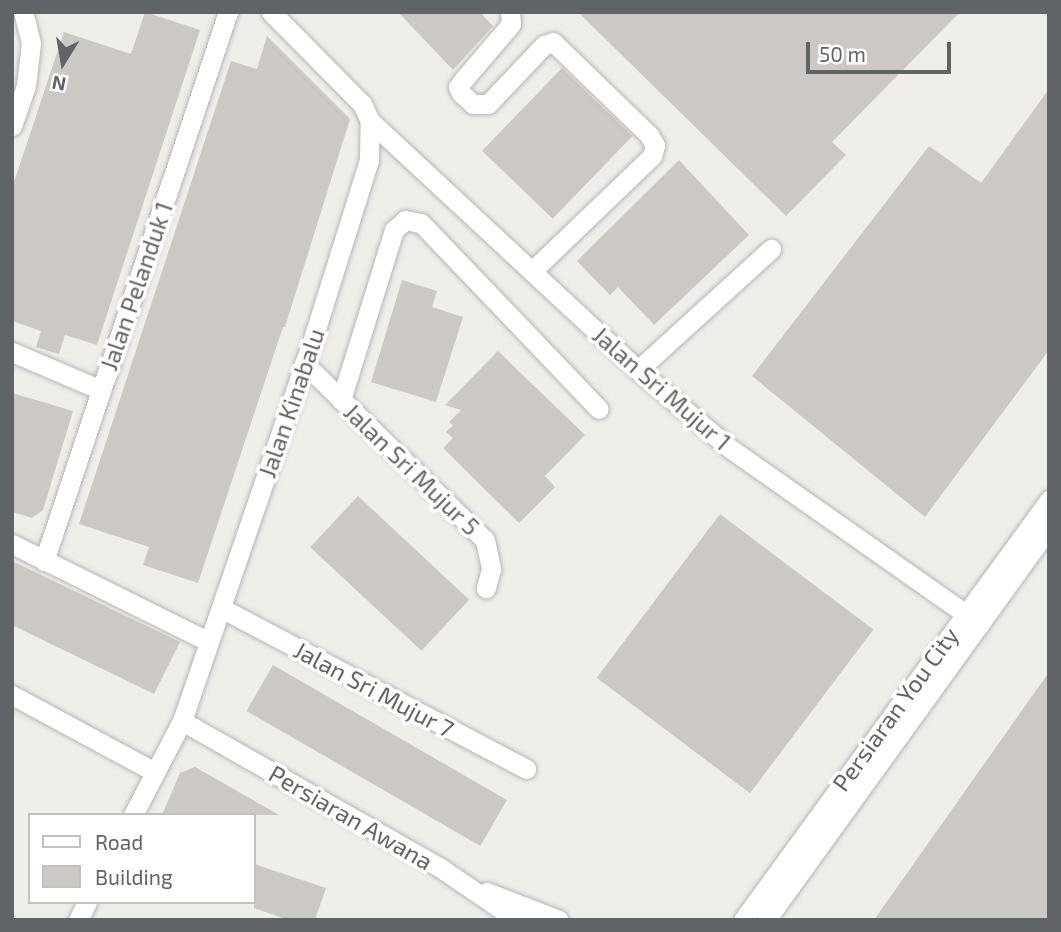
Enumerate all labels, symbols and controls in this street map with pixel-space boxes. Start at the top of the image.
north arrow [28,28,98,98]
scale bar [809,28,954,72]
text: 50 m [819,41,866,66]
text: N [50,72,68,97]
street label: Jalan Pelanduk 1 [94,198,178,374]
street label: Jalan Sri Mujur 1 [587,320,737,456]
street label: Jalan Kinabalu [252,325,330,481]
street label: Jalan Sri Mujur 5 [338,397,486,541]
street label: Persiaran You City [826,621,964,797]
street label: Jalan Sri Mujur 7 [289,635,459,743]
street label: Persiaran Awana [264,758,438,876]
legend [28,813,256,904]
text: Road [95,829,143,854]
text: Building [95,864,173,889]

